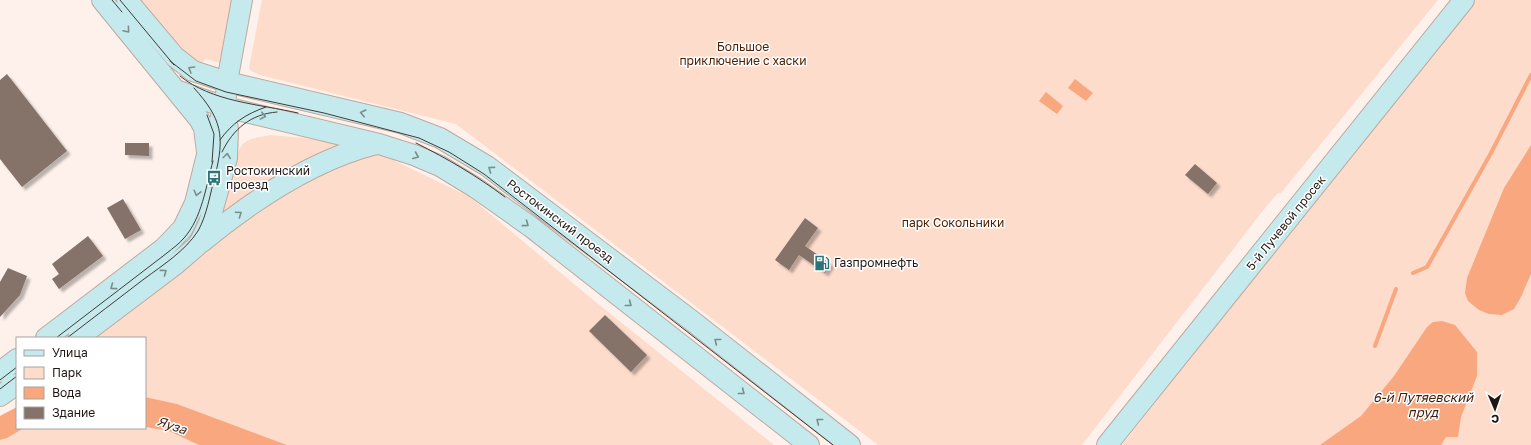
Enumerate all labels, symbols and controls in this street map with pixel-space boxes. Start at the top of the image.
one-way arrow [123,25,130,33]
park label: Большое приключение с хаски [679,39,807,68]
one-way arrow [188,66,195,73]
one-way arrow [360,109,366,117]
one-way arrow [260,111,266,119]
one-way arrow [413,151,420,159]
one-way arrow [222,153,231,159]
place label: Ростокинский проезд [226,163,310,192]
one-way arrow [488,166,495,174]
bus stop icon: Ростокинский проезд [205,169,223,187]
street label: 5-й Лучевой просек [1243,172,1328,273]
street label: Ростокинский проезд [504,176,616,266]
one-way arrow [194,190,202,196]
one-way arrow [235,211,242,219]
park label: парк Сокольники [902,215,1004,230]
one-way arrow [522,219,529,226]
fuel station icon: Газпромнефть [813,254,831,272]
place label: Газпромнефть [834,255,918,270]
one-way arrow [160,270,167,277]
one-way arrow [111,282,118,289]
one-way arrow [625,299,632,306]
legend [16,337,146,429]
one-way arrow [714,339,721,346]
text: Улица [52,345,88,360]
text: Парк [52,365,82,380]
text: Вода [52,385,81,400]
one-way arrow [738,387,745,394]
water label: 6-й Путяевский пруд [1373,389,1474,420]
north arrow [1475,389,1515,429]
text: Здание [52,405,95,420]
water label: Яуза [155,413,189,438]
text: С [1491,413,1499,426]
one-way arrow [816,419,823,426]

